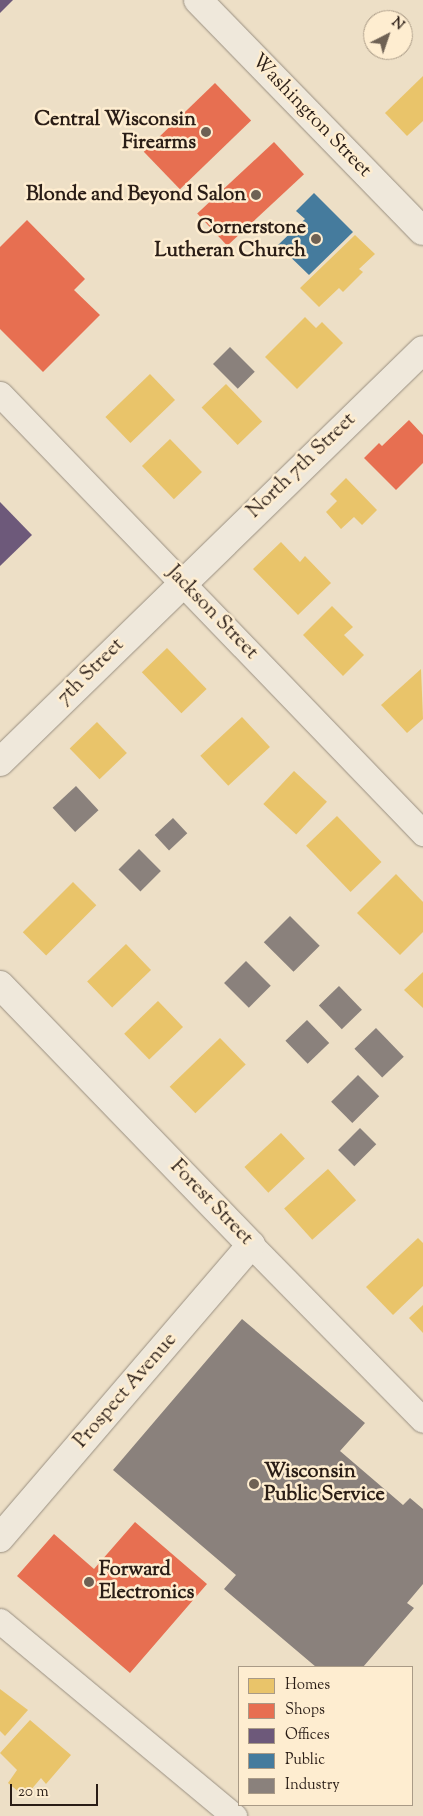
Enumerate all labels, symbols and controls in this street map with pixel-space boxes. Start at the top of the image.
north arrow [363,10,413,60]
text: N [386,13,408,36]
street label: Washington Street [246,49,376,183]
place label: Central Wisconsin Firearms [34,108,196,155]
marker: Central Wisconsin Firearms [200,126,212,138]
place label: Blonde and Beyond Salon [26,183,246,207]
marker: Blonde and Beyond Salon [250,189,262,201]
place label: Cornerstone Lutheran Church [155,216,306,263]
marker: Cornerstone Lutheran Church [310,233,322,245]
street label: North 7th Street [243,408,361,524]
street label: Jackson Street [161,561,263,665]
street label: 7th Street [53,634,129,710]
street label: Forest Street [164,1155,258,1251]
street label: Prospect Avenue [70,1329,182,1453]
place label: Wisconsin Public Service [264,1460,385,1507]
marker: Wisconsin Public Service [248,1478,260,1490]
place label: Forward Electronics [99,1558,194,1605]
marker: Forward Electronics [83,1576,95,1588]
legend [238,1666,413,1806]
text: Homes [285,1675,330,1696]
text: Shops [285,1700,325,1721]
text: Offices [285,1725,330,1746]
text: Public [285,1750,325,1771]
scale bar [12,1774,100,1806]
text: Industry [285,1775,340,1796]
text: 20 m [18,1782,49,1803]

